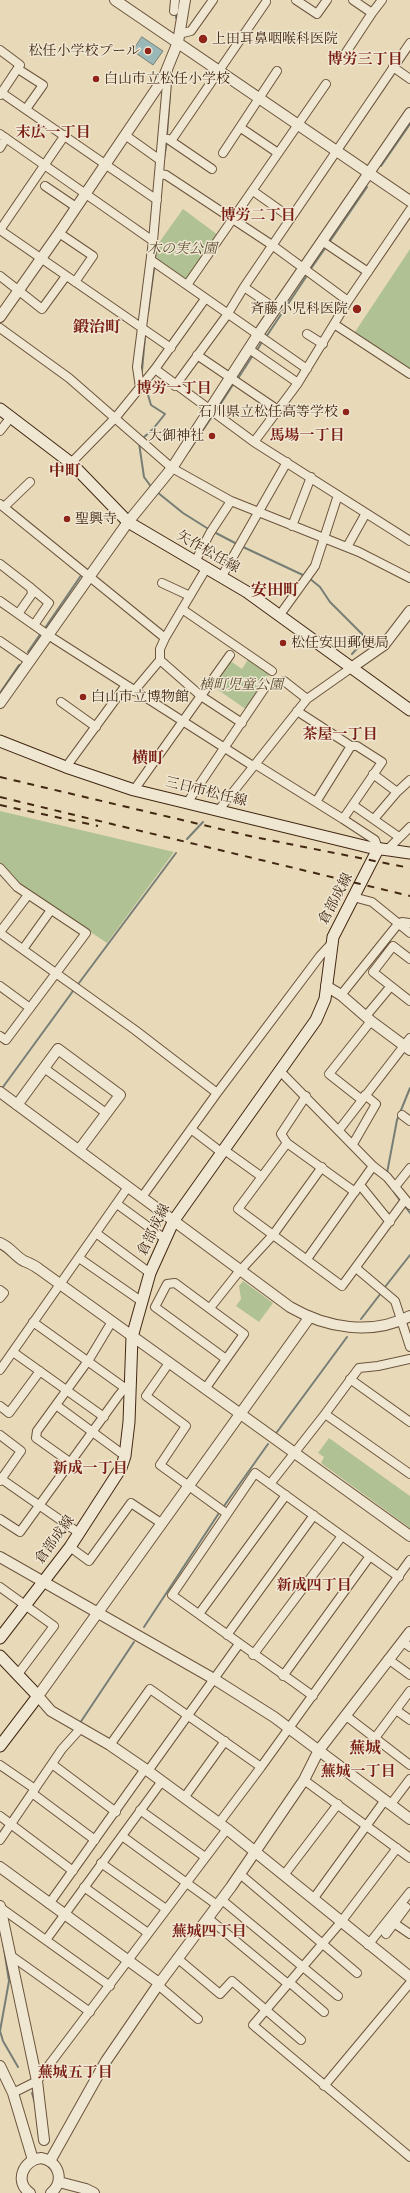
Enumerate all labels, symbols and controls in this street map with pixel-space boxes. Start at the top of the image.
place label: 上田耳鼻咽喉科医院 [212,31,338,47]
marker: 上田耳鼻咽喉科医院 [197,33,209,45]
place label: 松任小学校プール [28,43,140,59]
marker: 松任小学校プール [143,46,153,56]
district label: 博労三丁目 [328,51,402,69]
place label: 白山市立松任小学校 [104,71,230,87]
marker: 白山市立松任小学校 [91,74,101,84]
district label: 末広一丁目 [16,124,90,142]
district label: 博労二丁目 [221,207,295,225]
park label: 木の実公園 [147,241,217,257]
place label: 斉藤小児科医院 [250,301,348,317]
marker: 斉藤小児科医院 [351,303,363,315]
district label: 鍛治町 [73,318,121,338]
district label: 博労一丁目 [137,380,211,398]
place label: 石川県立松任高等学校 [198,404,338,420]
marker: 石川県立松任高等学校 [341,407,351,417]
district label: 馬場一丁目 [270,427,344,445]
place label: 大御神社 [148,428,204,444]
marker: 大御神社 [207,431,217,441]
district label: 中町 [49,462,81,482]
place label: 聖興寺 [75,511,117,527]
marker: 聖興寺 [62,514,72,524]
street label: 矢作松任線 [173,527,243,577]
district label: 安田町 [251,581,299,601]
place label: 松任安田郵便局 [291,635,389,651]
marker: 松任安田郵便局 [278,638,288,648]
park label: 横町児童公園 [199,677,283,693]
place label: 白山市立博物館 [91,689,189,705]
marker: 白山市立博物館 [78,692,88,702]
district label: 茶屋一丁目 [303,726,377,744]
district label: 横町 [132,749,164,769]
street label: 三日市松任線 [163,774,249,810]
street label: 倉部成線 [315,870,357,928]
street label: 倉部成線 [134,1201,174,1259]
district label: 新成一丁目 [53,1460,127,1478]
street label: 倉部成線 [32,1512,78,1568]
district label: 新成四丁目 [277,1577,351,1595]
district label: 蕪城 [349,1739,381,1759]
district label: 蕪城一丁目 [321,1763,395,1781]
district label: 蕪城四丁目 [172,1923,246,1941]
district label: 蕪城五丁目 [38,2064,112,2082]

